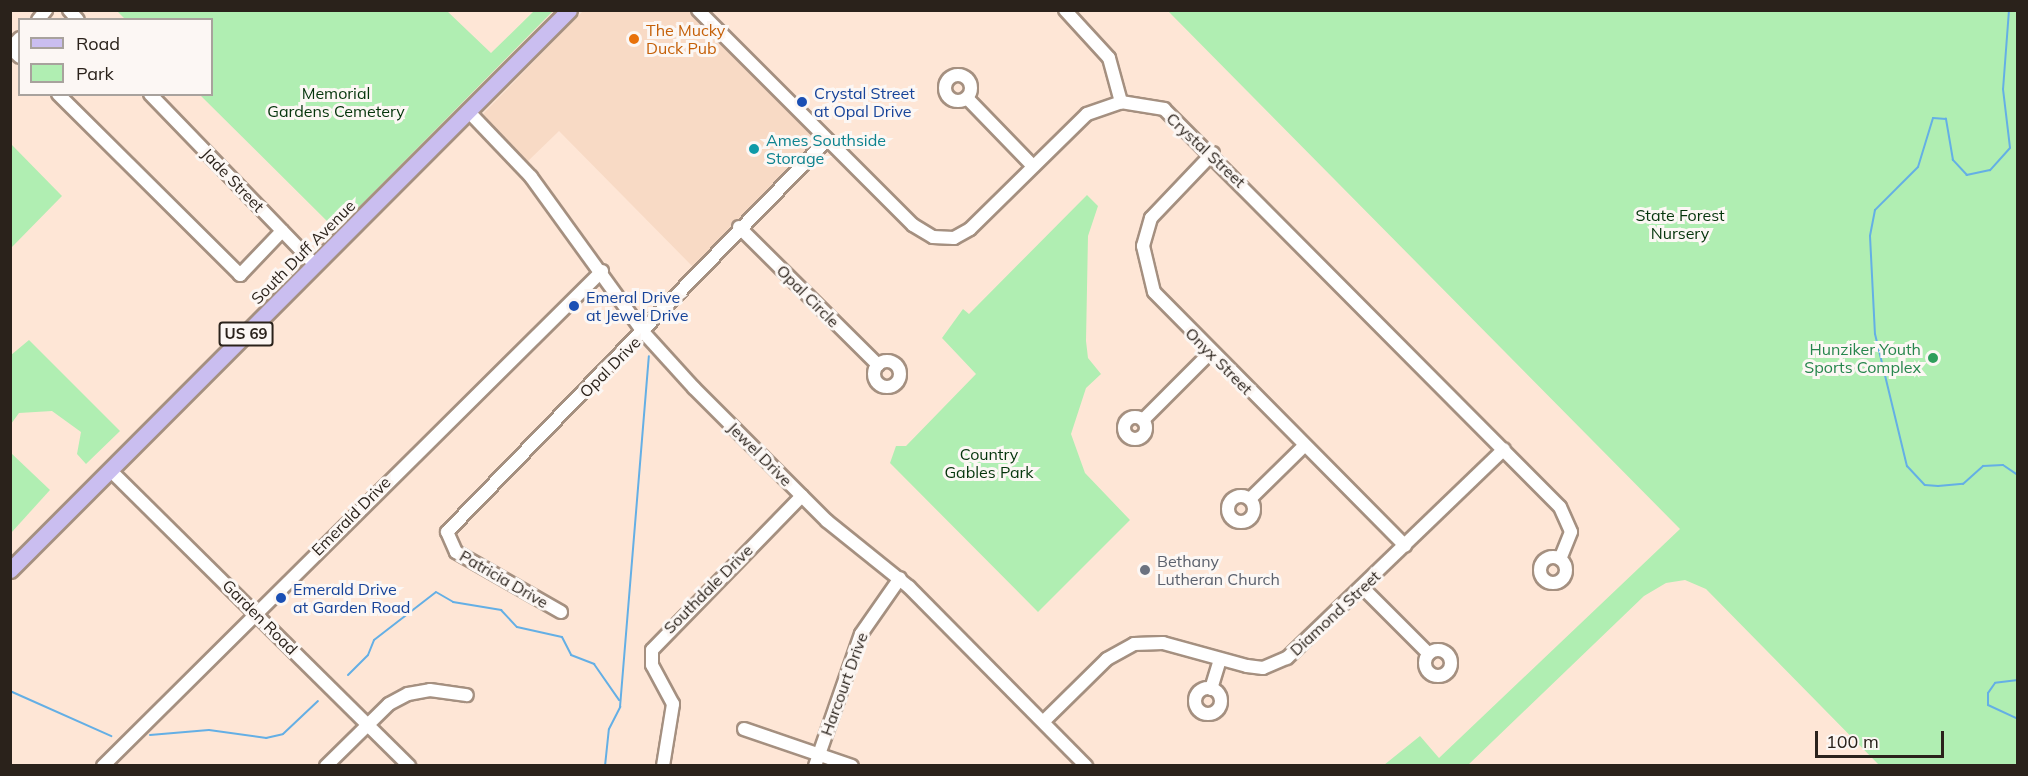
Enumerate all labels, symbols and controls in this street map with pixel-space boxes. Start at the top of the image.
legend [18,18,213,96]
place label: The Mucky Duck Pub [646,20,725,58]
text: Road [76,32,120,55]
marker: The Mucky Duck Pub [627,32,641,46]
text: Park [76,62,114,85]
park label: Memorial Gardens Cemetery [267,83,405,121]
place label: Crystal Street at Opal Drive [814,83,915,121]
marker: Crystal Street at Opal Drive [795,95,809,109]
street label: Crystal Street [1163,109,1249,191]
place label: Ames Southside Storage [766,130,886,168]
marker: Ames Southside Storage [747,142,761,156]
street label: Jade Street [198,144,268,216]
street label: South Duff Avenue [247,196,359,308]
park label: State Forest Nursery [1635,205,1725,243]
street label: Opal Circle [773,261,843,331]
place label: Emeral Drive at Jewel Drive [586,287,688,325]
marker: Emeral Drive at Jewel Drive [567,299,581,313]
road number: US 69 [218,322,274,346]
street label: Onyx Street [1181,323,1257,399]
street label: Opal Drive [576,333,644,401]
place label: Hunziker Youth Sports Complex [1804,339,1921,377]
marker: Hunziker Youth Sports Complex [1926,351,1940,365]
street label: Jewel Drive [724,418,796,490]
park label: Country Gables Park [944,444,1034,482]
street label: Emerald Drive [308,473,394,559]
street label: Southdale Drive [660,541,756,637]
street label: Patricia Drive [456,546,552,612]
place label: Bethany Lutheran Church [1157,551,1280,589]
marker: Bethany Lutheran Church [1138,563,1152,577]
street label: Diamond Street [1286,566,1384,660]
street label: Garden Road [219,576,301,658]
place label: Emerald Drive at Garden Road [293,579,410,617]
marker: Emerald Drive at Garden Road [274,591,288,605]
street label: Harcourt Drive [816,630,872,738]
scale bar [1818,719,1947,757]
text: 100 m [1826,730,1879,753]

